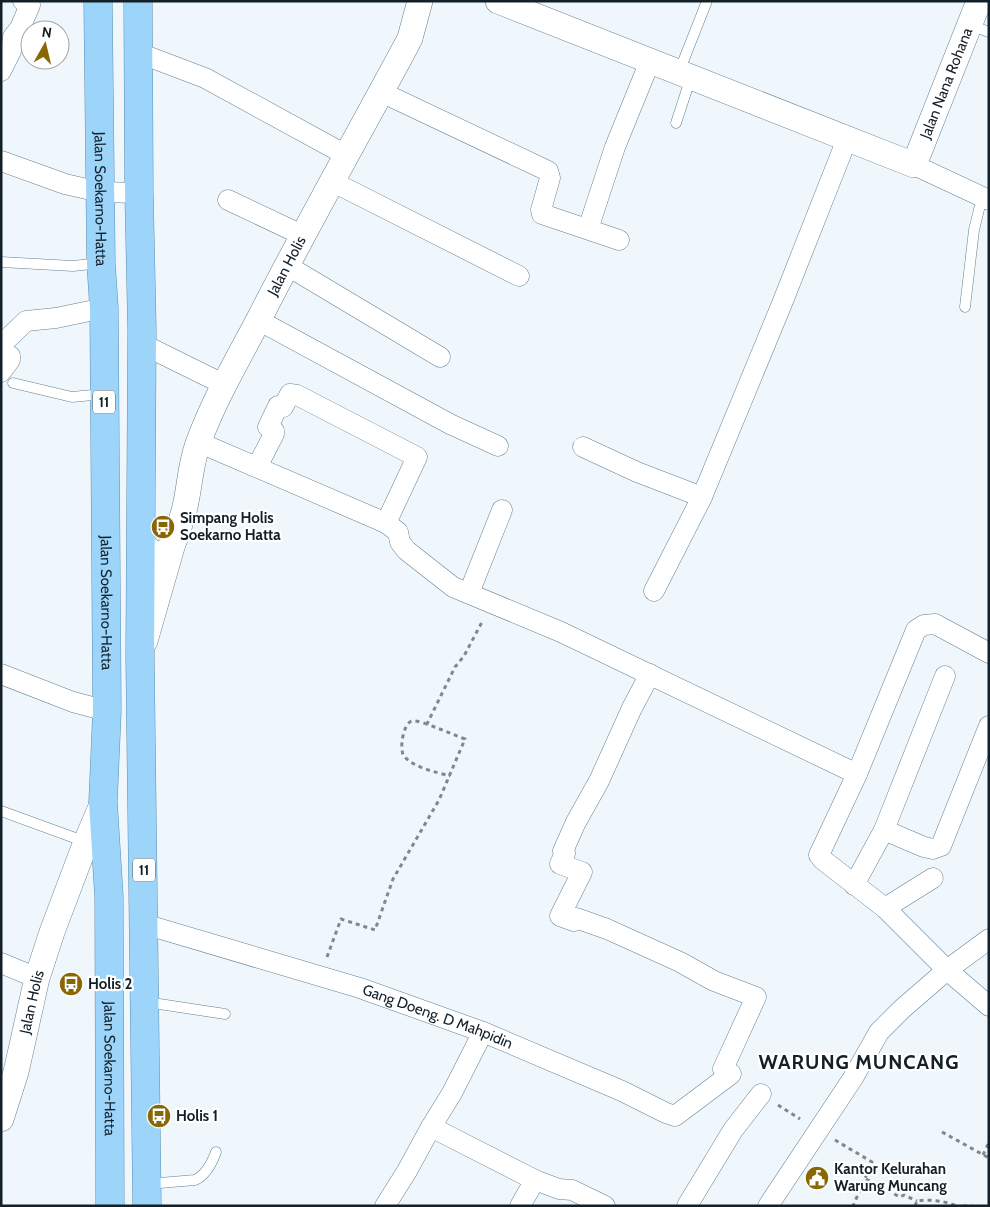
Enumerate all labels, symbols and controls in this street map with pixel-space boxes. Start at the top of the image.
north arrow [20,20,70,70]
text: N [41,23,53,42]
street label: Jalan Nana Rohana [916,24,977,142]
street label: Jalan Soekarno-Hatta [90,131,110,267]
street label: Jalan Holis [263,233,310,300]
road number: 11 [93,391,115,414]
place label: Simpang Holis Soekarno Hatta [180,509,281,544]
bus stop icon: Simpang Holis Soekarno Hatta [150,514,176,540]
street label: Jalan Soekarno-Hatta [97,535,116,671]
road number: 11 [133,858,155,882]
street label: Jalan Holis [16,968,48,1037]
bus stop icon: Holis 2 [58,971,84,997]
place label: Holis 2 [88,975,133,993]
street label: Gang Doeng. D Mahpidin [360,981,516,1053]
street label: Jalan Soekarno-Hatta [100,1000,119,1137]
district label: WARUNG MUNCANG [759,1050,959,1074]
bus stop icon: Holis 1 [146,1103,172,1129]
place label: Holis 1 [176,1107,218,1125]
place label: Kantor Kelurahan Warung Muncang [834,1160,947,1195]
public building icon: Kantor Kelurahan Warung Muncang [804,1165,830,1191]

